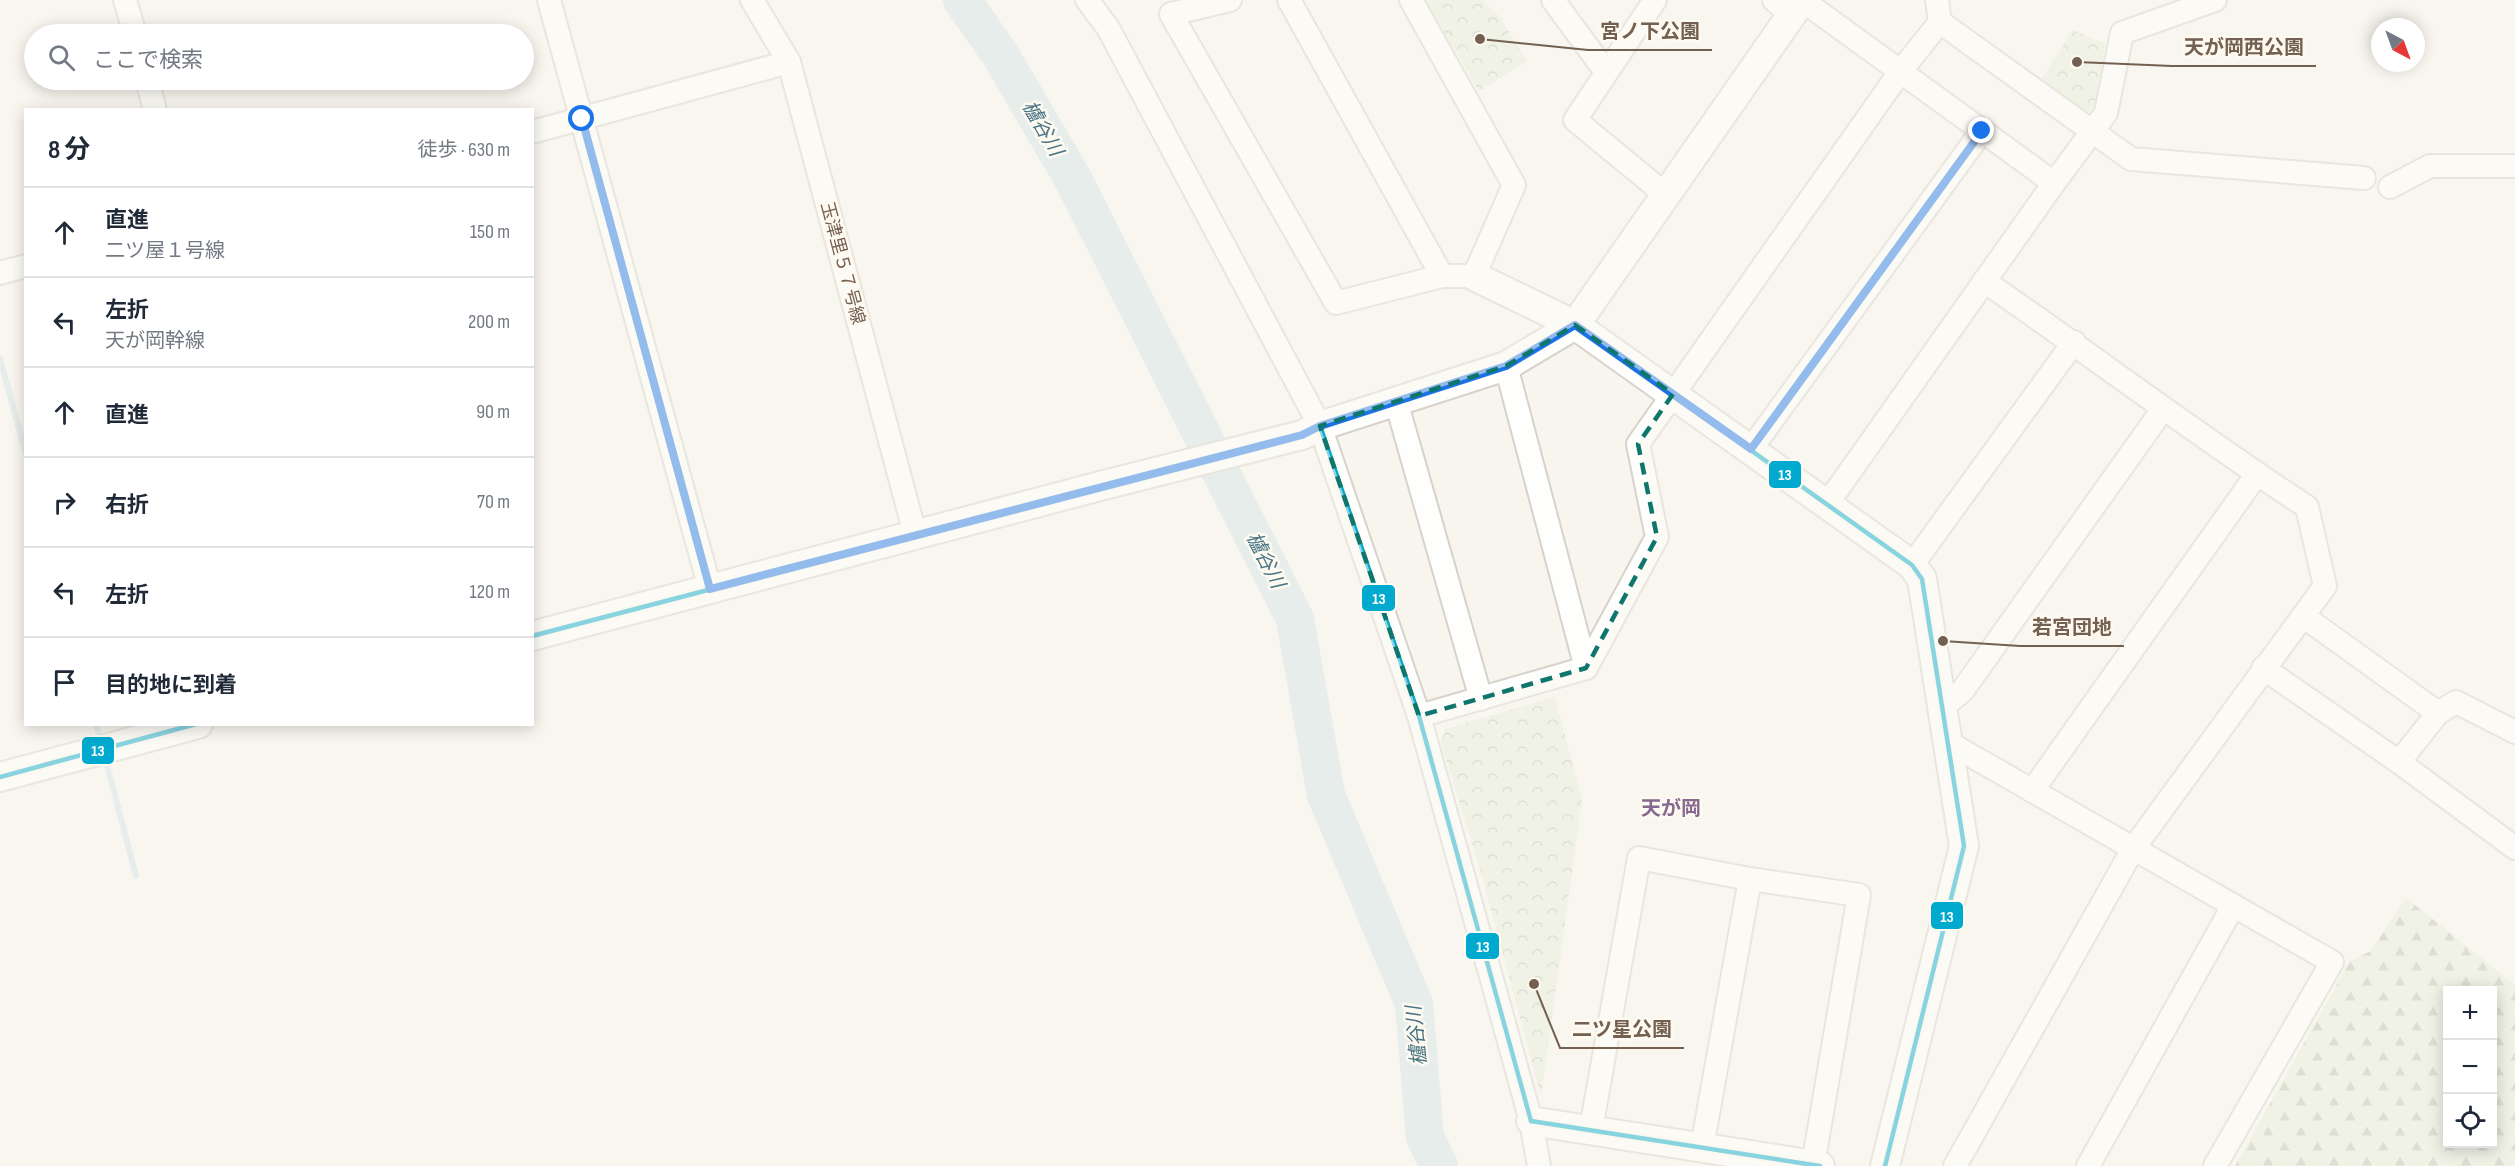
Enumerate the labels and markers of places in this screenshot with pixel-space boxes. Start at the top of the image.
callout: 宮ノ下公園 [1588,12,1712,50]
callout: 天が岡西公園 [2172,28,2316,66]
callout: 若宮団地 [2020,608,2124,646]
callout: 二ツ星公園 [1560,1010,1684,1048]

